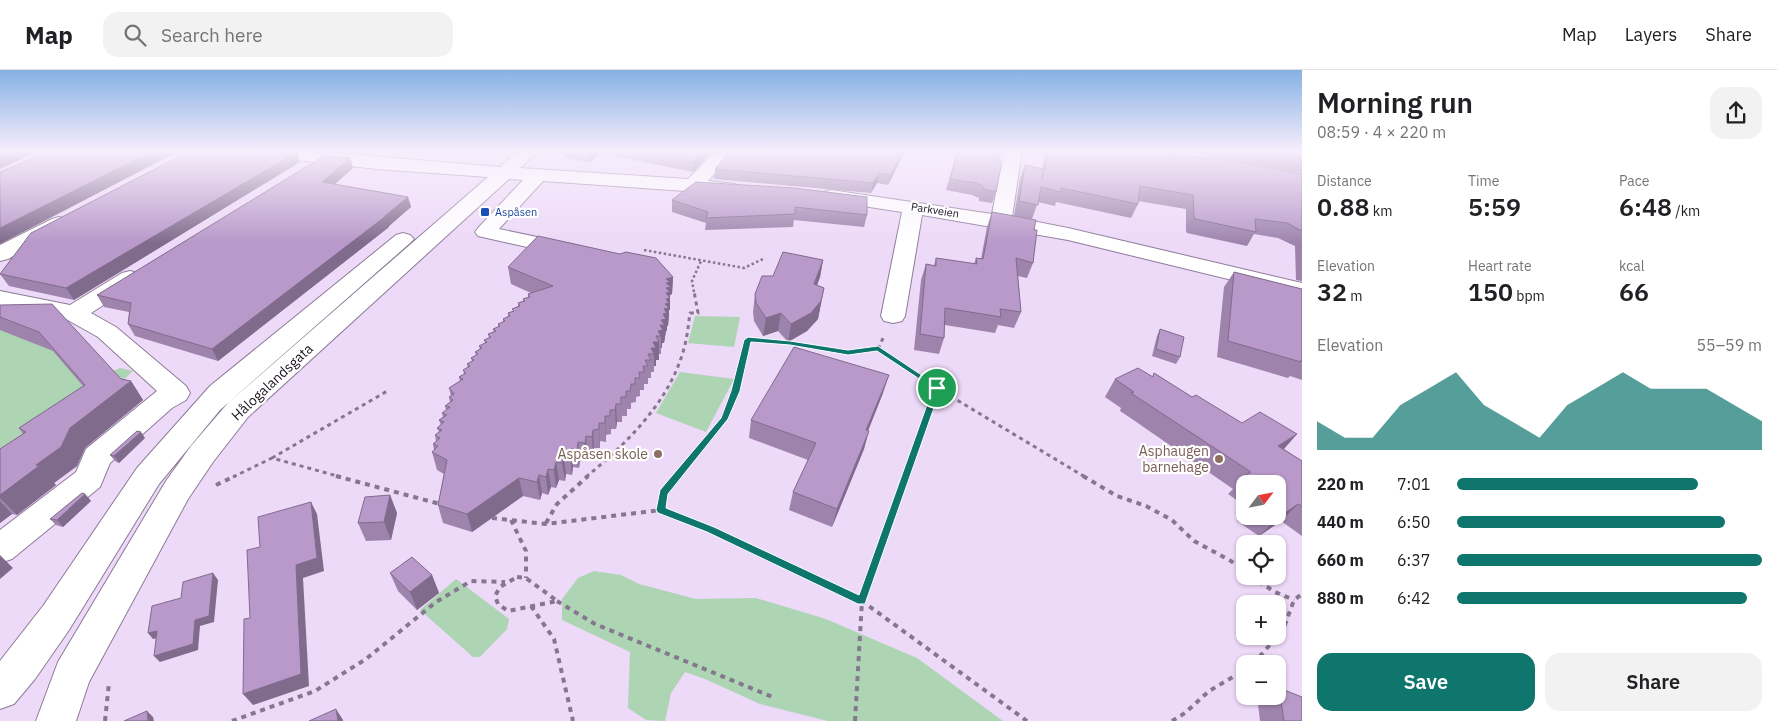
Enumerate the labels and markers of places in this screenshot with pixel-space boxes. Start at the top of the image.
place label: Aspåsen [495,205,537,219]
marker: Aspåsen [479,206,491,218]
pin [916,367,958,409]
place label: Asphaugen barnehage [1139,442,1209,476]
place label: Aspåsen skole [558,445,648,463]
marker: Aspåsen skole [652,448,664,460]
marker: Asphaugen barnehage [1213,453,1225,465]

